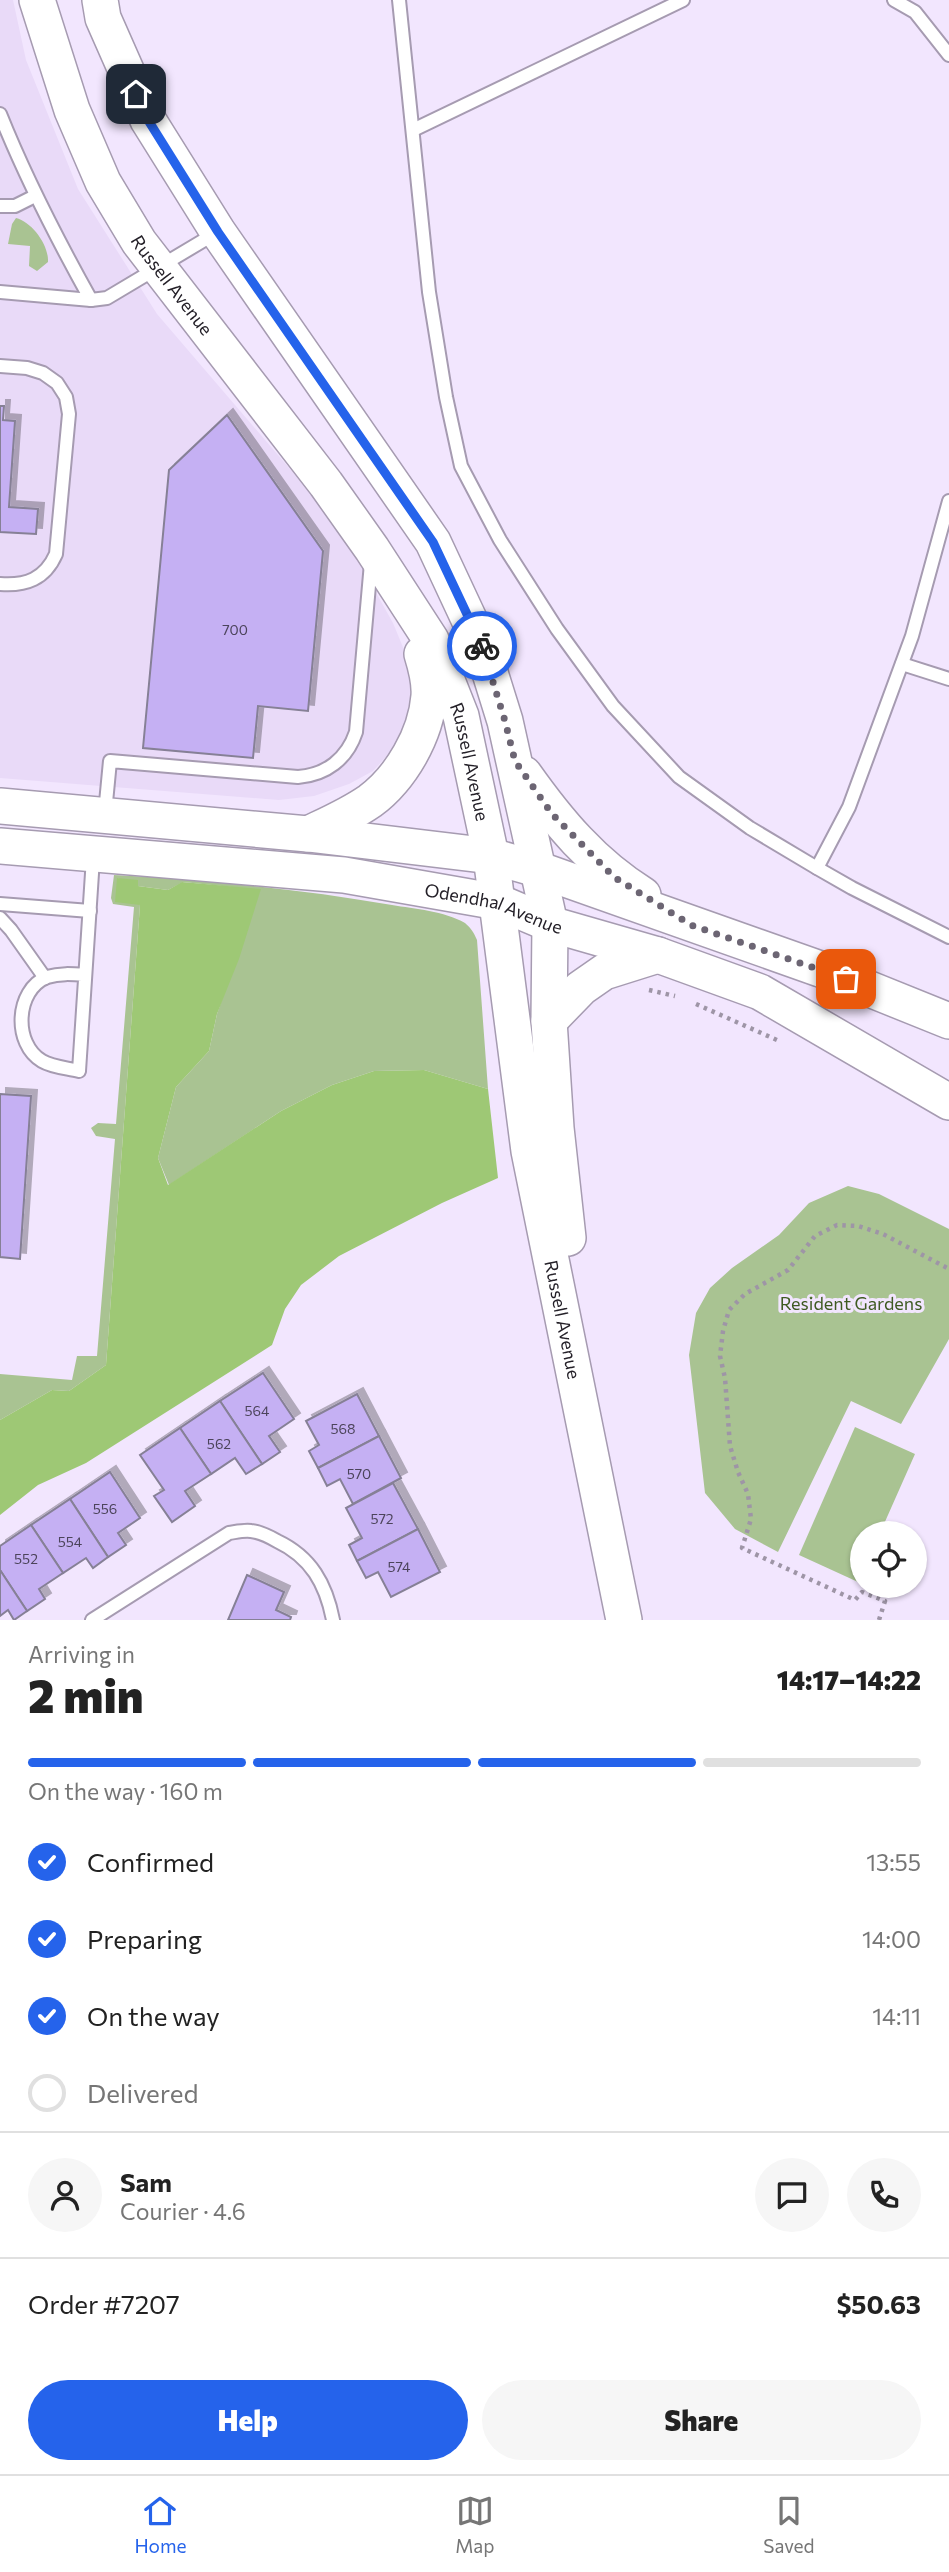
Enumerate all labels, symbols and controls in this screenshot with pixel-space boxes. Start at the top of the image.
pin [106,64,166,124]
icon: home [117,75,155,113]
street label: Russell Avenue [126,231,218,339]
courier [447,611,517,681]
house number: 700 [222,621,248,638]
icon: bike [463,627,501,665]
street label: Russell Avenue [446,699,494,823]
street label: Odendhal Avenue [423,878,565,938]
pin [816,949,876,1009]
icon: bag [827,960,865,998]
street label: Russell Avenue [540,1258,586,1381]
park label: Resident Gardens [780,1292,922,1314]
house number: 564 [245,1402,270,1419]
house number: 568 [330,1420,356,1437]
house number: 562 [207,1435,231,1452]
house number: 570 [347,1465,371,1482]
house number: 556 [93,1500,117,1517]
house number: 572 [370,1510,394,1527]
map controls [850,1521,927,1598]
button: locate [850,1521,927,1598]
house number: 554 [58,1533,83,1550]
house number: 552 [14,1550,38,1567]
house number: 574 [388,1558,411,1575]
text: Arriving in [28,1640,135,1668]
text: 14:17–14:22 [777,1664,921,1695]
text: 2 min [28,1666,144,1722]
text: On the way · 160 m [28,1777,223,1805]
icon: check [28,1843,66,1881]
text: Confirmed [87,1846,214,1877]
text: 13:55 [866,1848,921,1876]
icon: check [28,1920,66,1958]
text: Preparing [87,1923,202,1954]
text: 14:00 [862,1925,921,1953]
icon: check [28,1997,66,2035]
text: On the way [87,2000,220,2031]
text: 14:11 [872,2002,921,2030]
text: Delivered [87,2077,198,2108]
button: person [28,2158,102,2232]
button: chat [755,2158,829,2232]
button: phone [847,2158,921,2232]
text: Sam [120,2166,172,2197]
text: Courier · 4.6 [120,2197,246,2225]
text: Order #7207 [28,2288,180,2319]
text: $50.63 [836,2288,921,2319]
button: Help [28,2380,468,2460]
button: Share [482,2380,921,2460]
tab: Home [134,2492,187,2557]
tab: Map [455,2492,495,2557]
tab: Saved [763,2492,815,2557]

